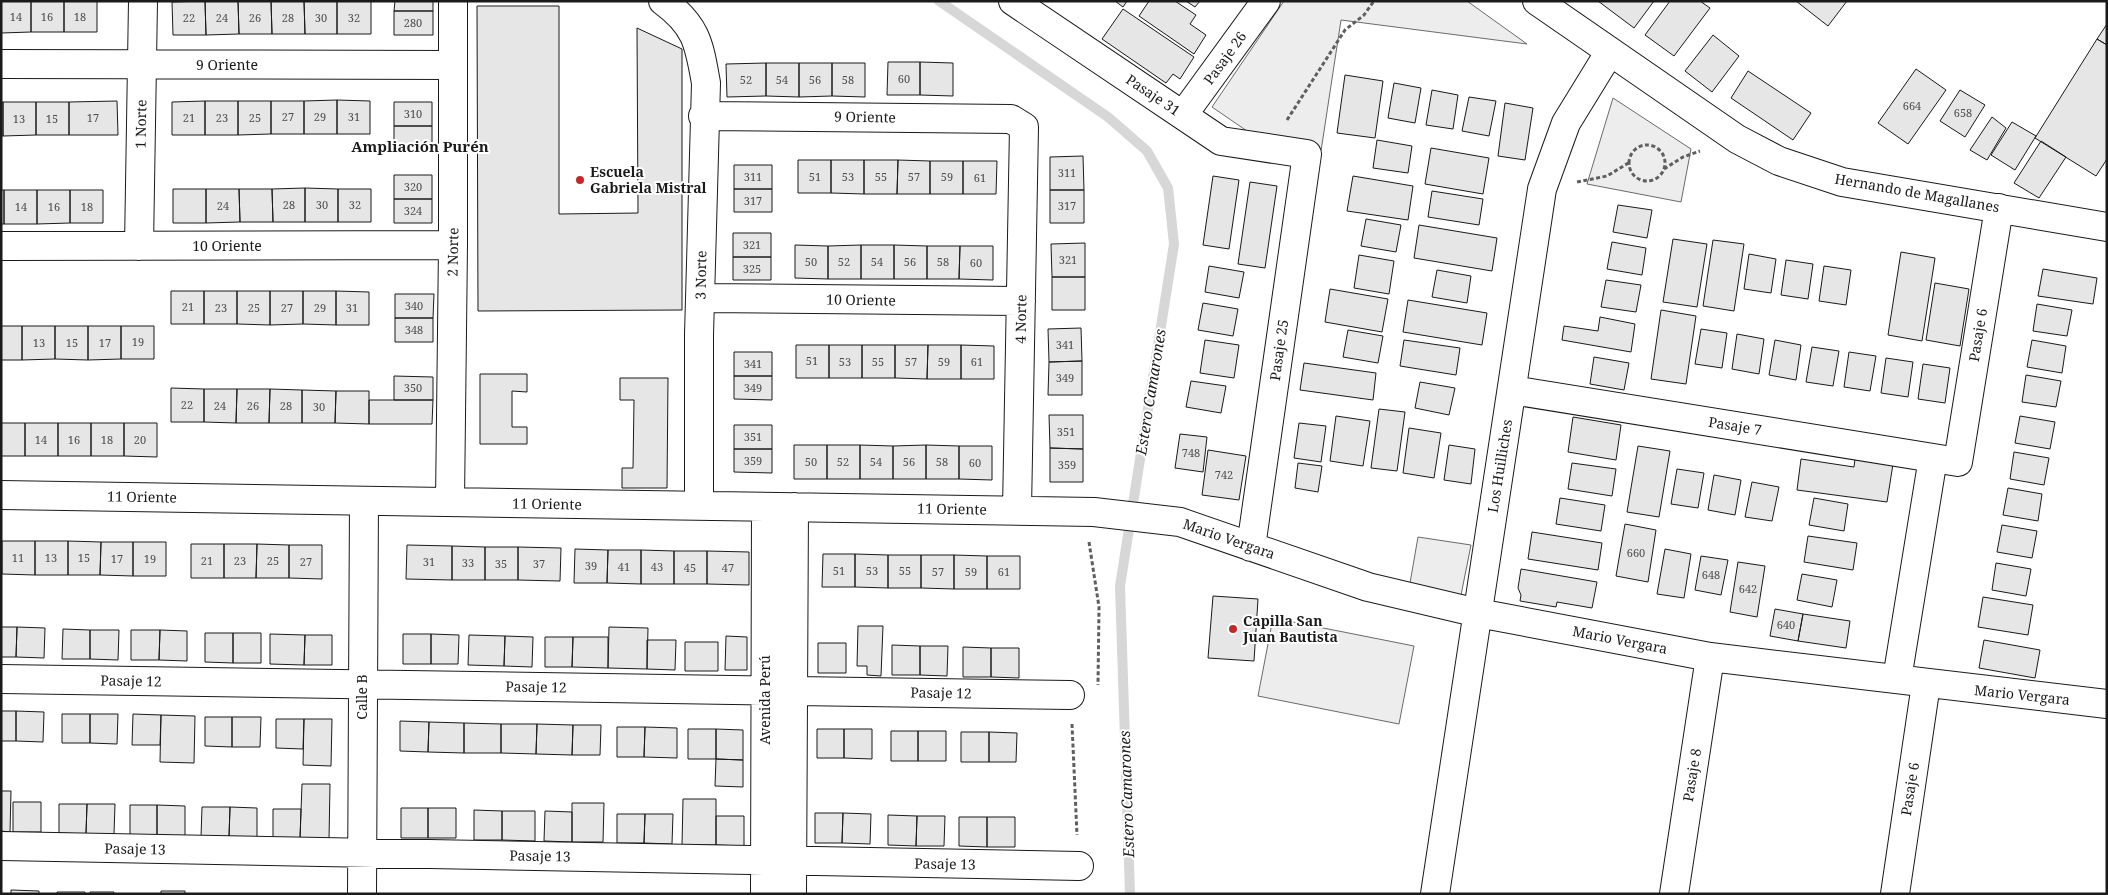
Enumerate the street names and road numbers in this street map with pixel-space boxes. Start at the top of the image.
street label: Pasaje 26 [1199,27,1250,88]
street label: 9 Oriente [196,55,258,74]
street label: Pasaje 31 [1122,70,1184,120]
street label: 1 Norte [131,99,150,149]
street label: 9 Oriente [834,106,896,127]
street label: Hernando de Magallanes [1833,169,2001,216]
street label: 2 Norte [443,227,462,277]
street label: 10 Oriente [192,236,262,255]
street label: 3 Norte [691,250,710,300]
street label: 10 Oriente [826,289,896,310]
street label: 4 Norte [1011,294,1030,344]
street label: Pasaje 6 [1964,307,1991,363]
street label: Pasaje 25 [1265,318,1292,382]
street label: Pasaje 7 [1707,412,1763,439]
street label: Los Huilliches [1483,418,1516,514]
street label: 11 Oriente [107,486,177,507]
street label: 11 Oriente [512,493,582,514]
street label: 11 Oriente [917,498,987,519]
street label: Mario Vergara [1181,514,1278,563]
street label: Mario Vergara [1571,621,1669,658]
street label: Avenida Perú [755,655,774,745]
street label: Pasaje 12 [100,670,162,691]
street label: Calle B [352,674,371,720]
street label: Pasaje 12 [505,676,567,697]
street label: Mario Vergara [1973,680,2071,709]
street label: Pasaje 12 [910,682,972,703]
street label: Pasaje 8 [1678,747,1705,803]
street label: Pasaje 6 [1896,761,1923,817]
street label: Pasaje 13 [104,838,166,859]
street label: Pasaje 13 [509,845,571,866]
street label: Pasaje 13 [914,853,976,874]

